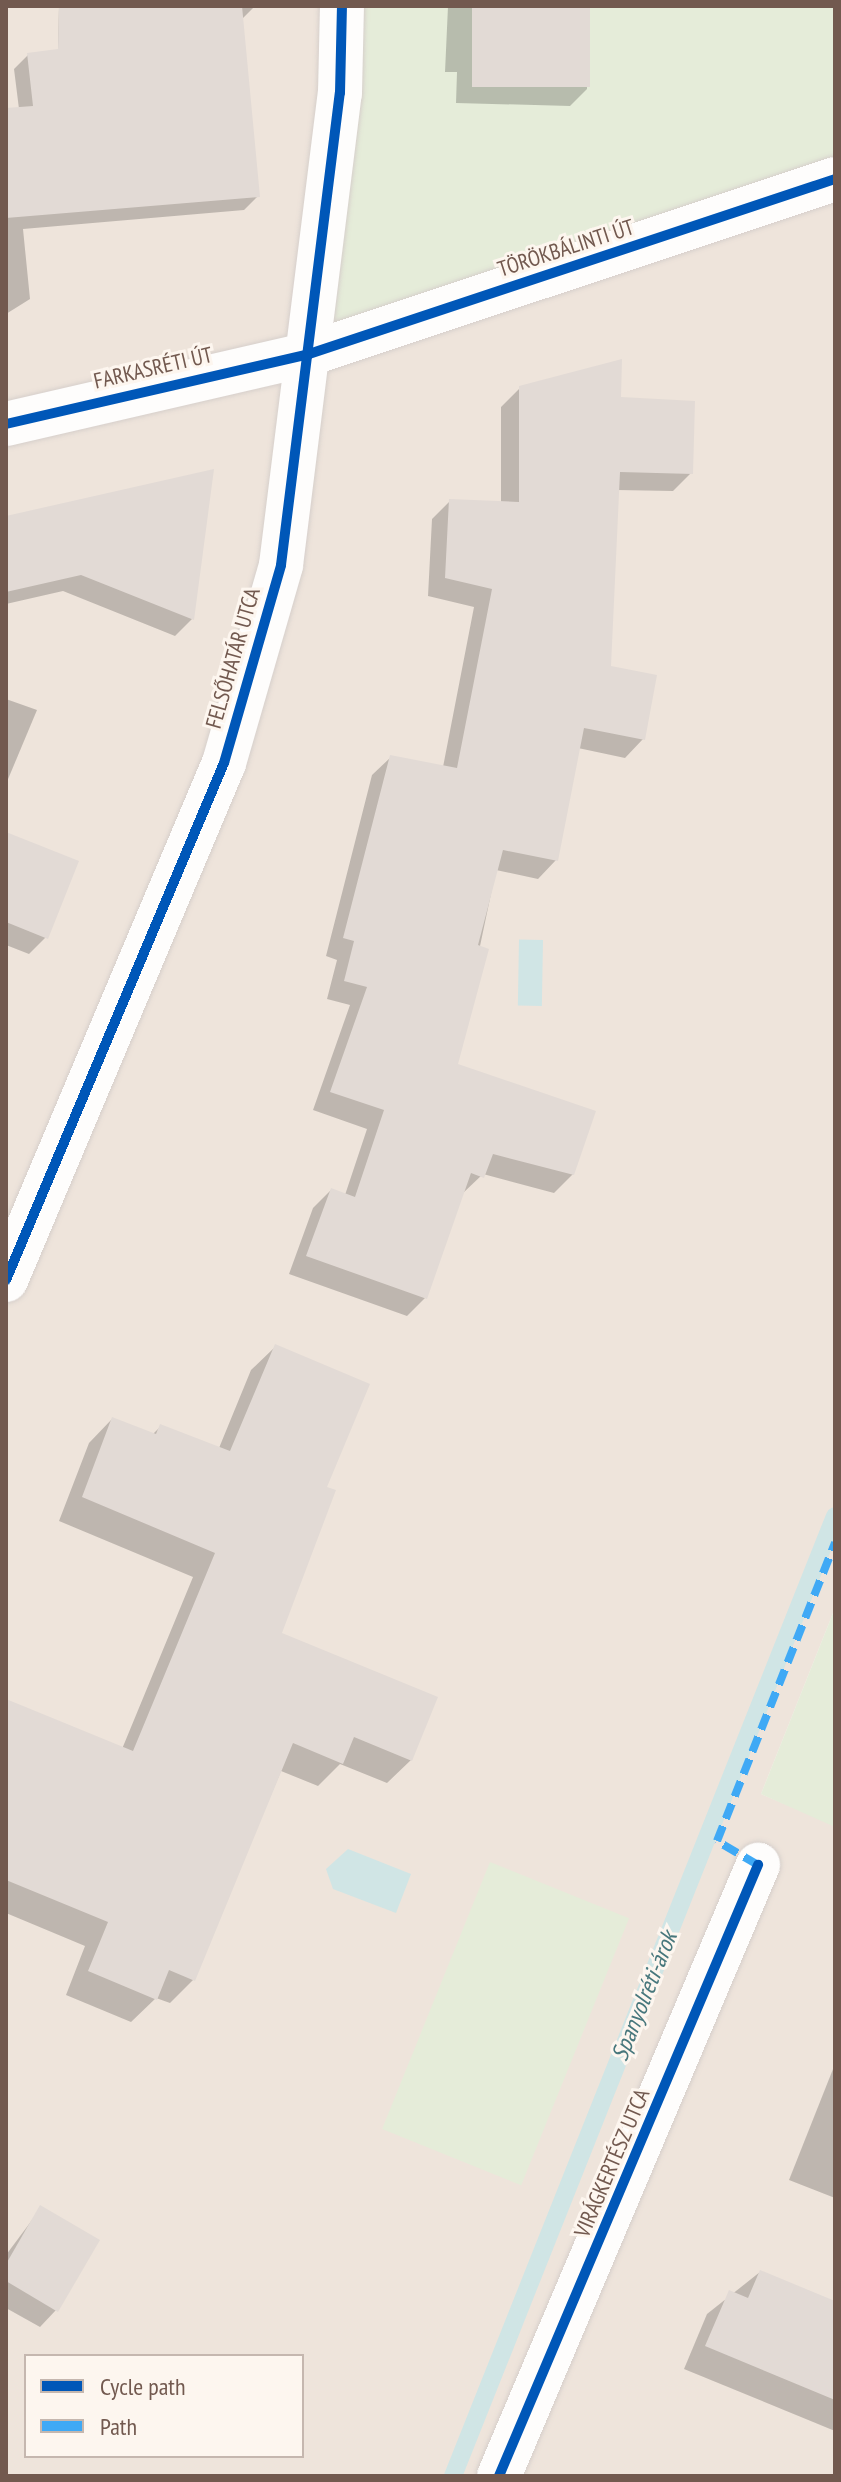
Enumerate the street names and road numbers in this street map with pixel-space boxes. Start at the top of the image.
street label: TÖRÖKBÁLINTI ÚT [495,214,637,282]
street label: FARKASRÉTI ÚT [91,342,215,394]
street label: FELSŐHATÁR UTCA [200,585,266,731]
street label: VIRÁGKERTÉSZ UTCA [569,2084,655,2242]

